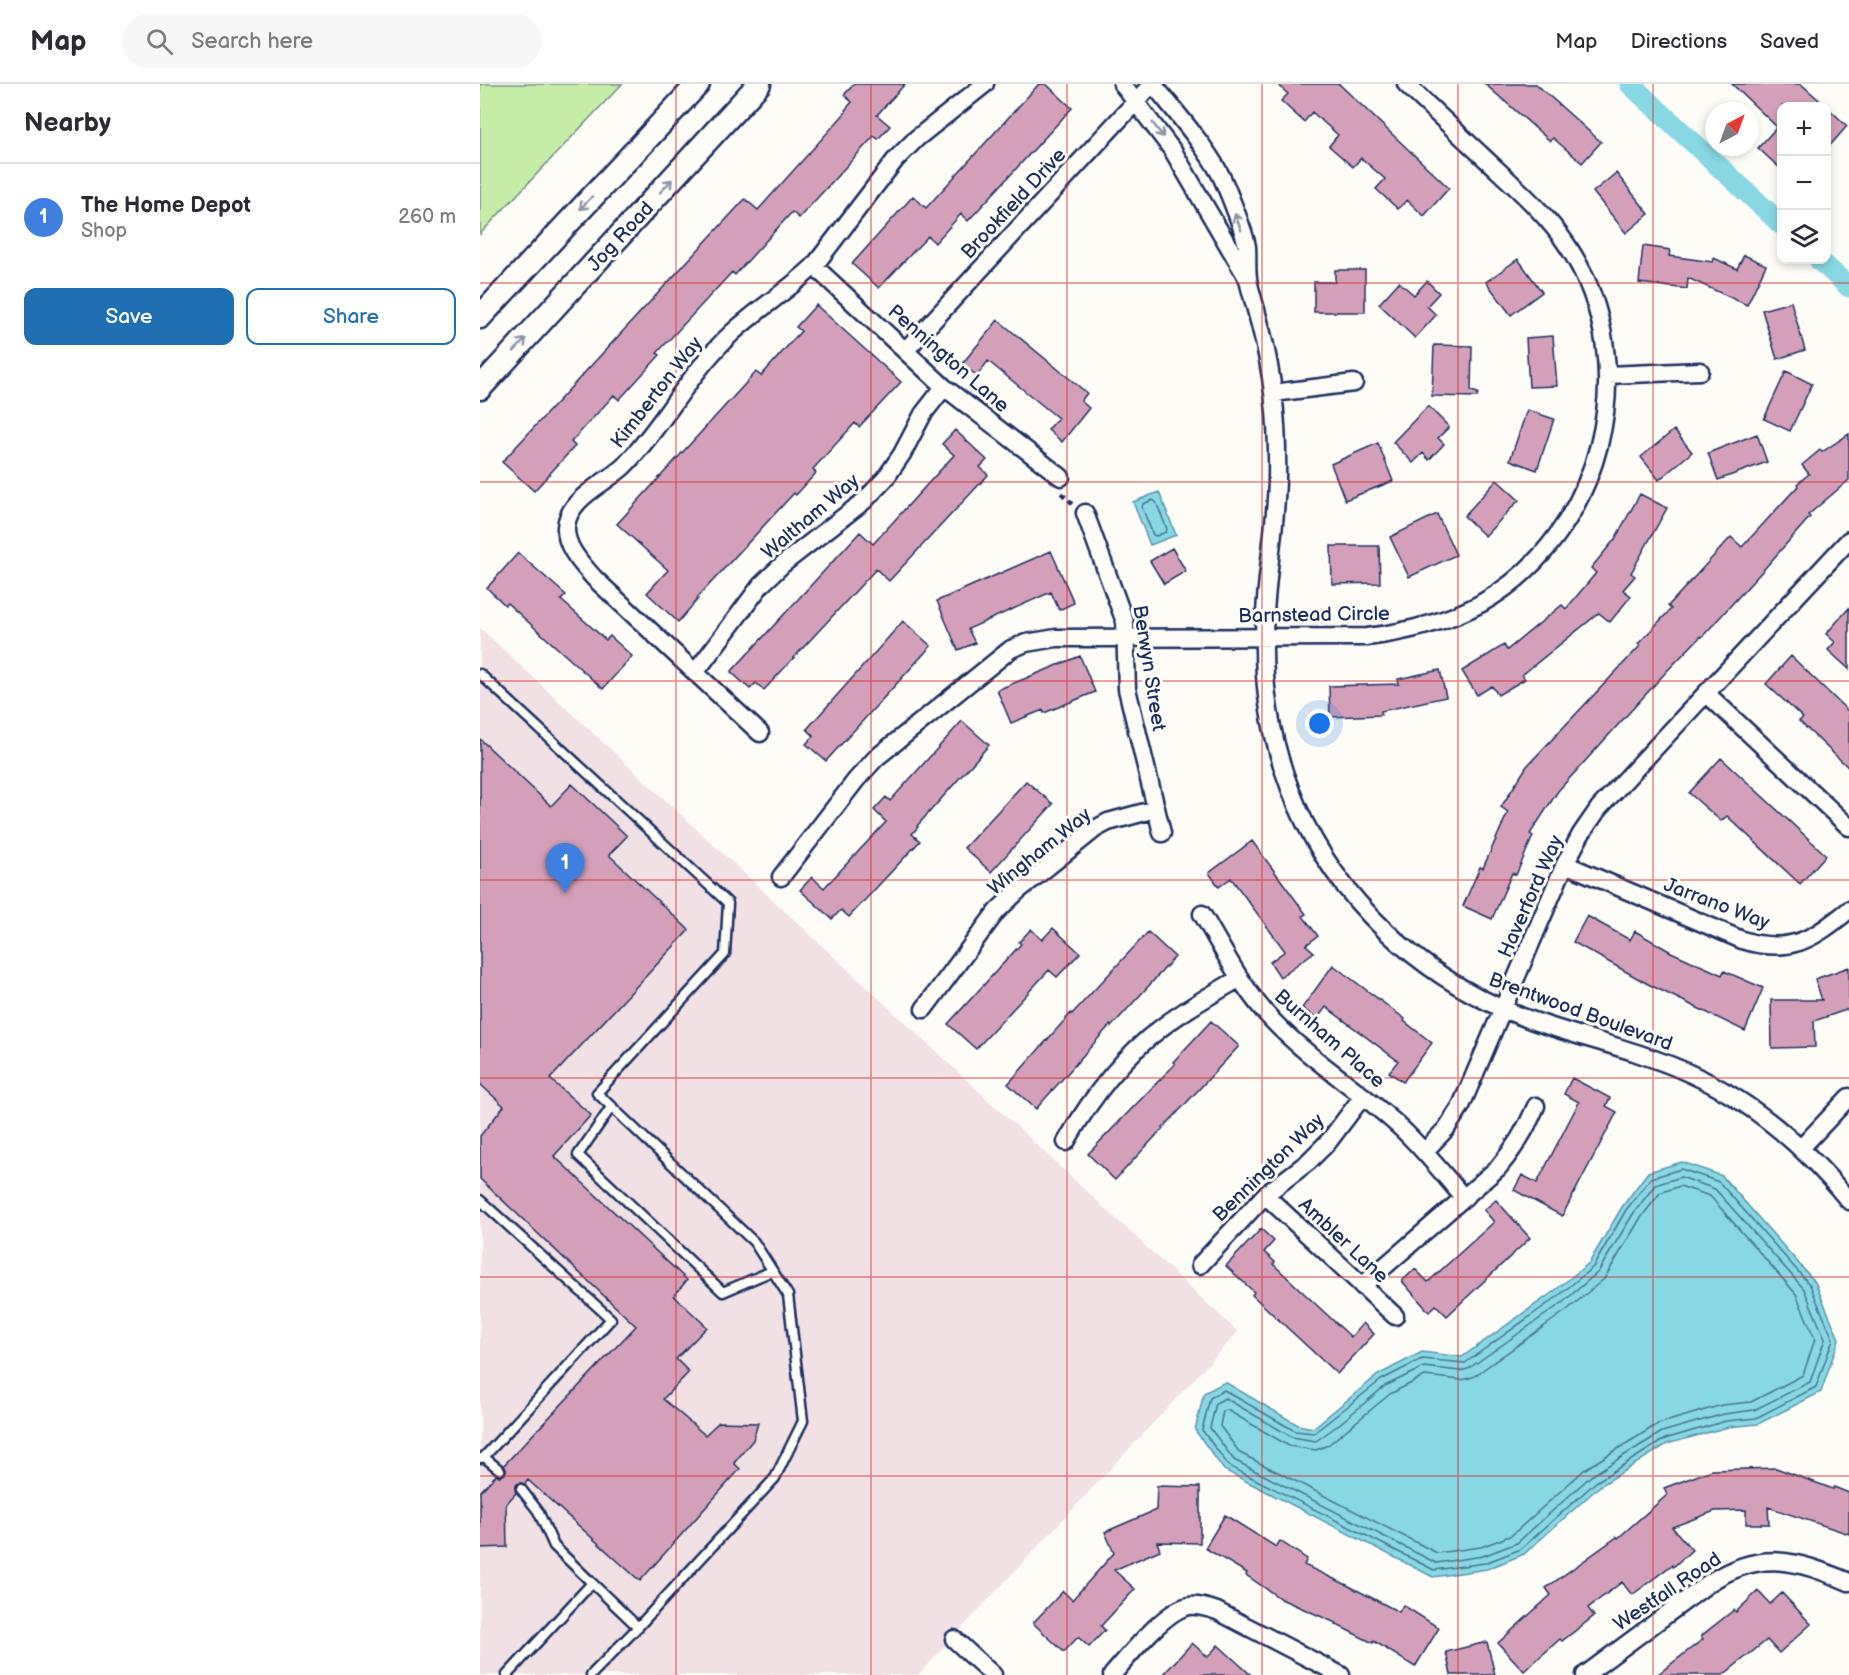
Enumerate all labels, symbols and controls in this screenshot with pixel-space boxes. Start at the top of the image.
search box [122,14,542,68]
text: Map [30,25,86,58]
icon: search [143,25,176,58]
text: Search here [191,28,313,55]
text: Map [1555,29,1598,54]
text: Directions [1631,29,1727,54]
text: Saved [1760,29,1819,54]
north arrow [1705,102,1759,156]
map controls [1777,102,1831,264]
button: + [1777,102,1831,156]
text: Nearby [24,108,111,139]
one-way arrow [1151,122,1164,138]
street label: Brookfield Drive [956,143,1071,264]
button: − [1777,156,1831,210]
one-way arrow [659,179,673,194]
text: The Home Depot [81,192,251,219]
one-way arrow [579,196,593,211]
street label: Jog Road [582,197,659,277]
text: 1 [39,205,48,229]
text: 260 m [398,205,456,229]
button: layers [1777,210,1831,264]
one-way arrow [1232,213,1243,232]
text: Shop [81,219,127,243]
button: Save [24,288,234,345]
button: Share [246,288,456,345]
street label: Pennington Lane [883,300,1014,418]
street label: Kimberton Way [606,332,708,453]
one-way arrow [512,338,526,353]
street label: Waltham Way [757,469,864,565]
street label: Barnstead Circle [1238,602,1390,628]
street label: Berwyn Street [1127,604,1171,733]
your location [1305,709,1334,738]
street label: Wingham Way [983,803,1096,901]
street label: Haverford Way [1493,831,1569,961]
pin: 1 [546,844,584,893]
street label: Jarrano Way [1660,873,1773,935]
street label: Brentwood Boulevard [1486,968,1676,1056]
street label: Burnham Place [1269,984,1390,1093]
street label: Bennington Way [1208,1108,1329,1227]
street label: Ambler Lane [1293,1193,1393,1289]
street label: Westfall Road [1609,1547,1726,1637]

